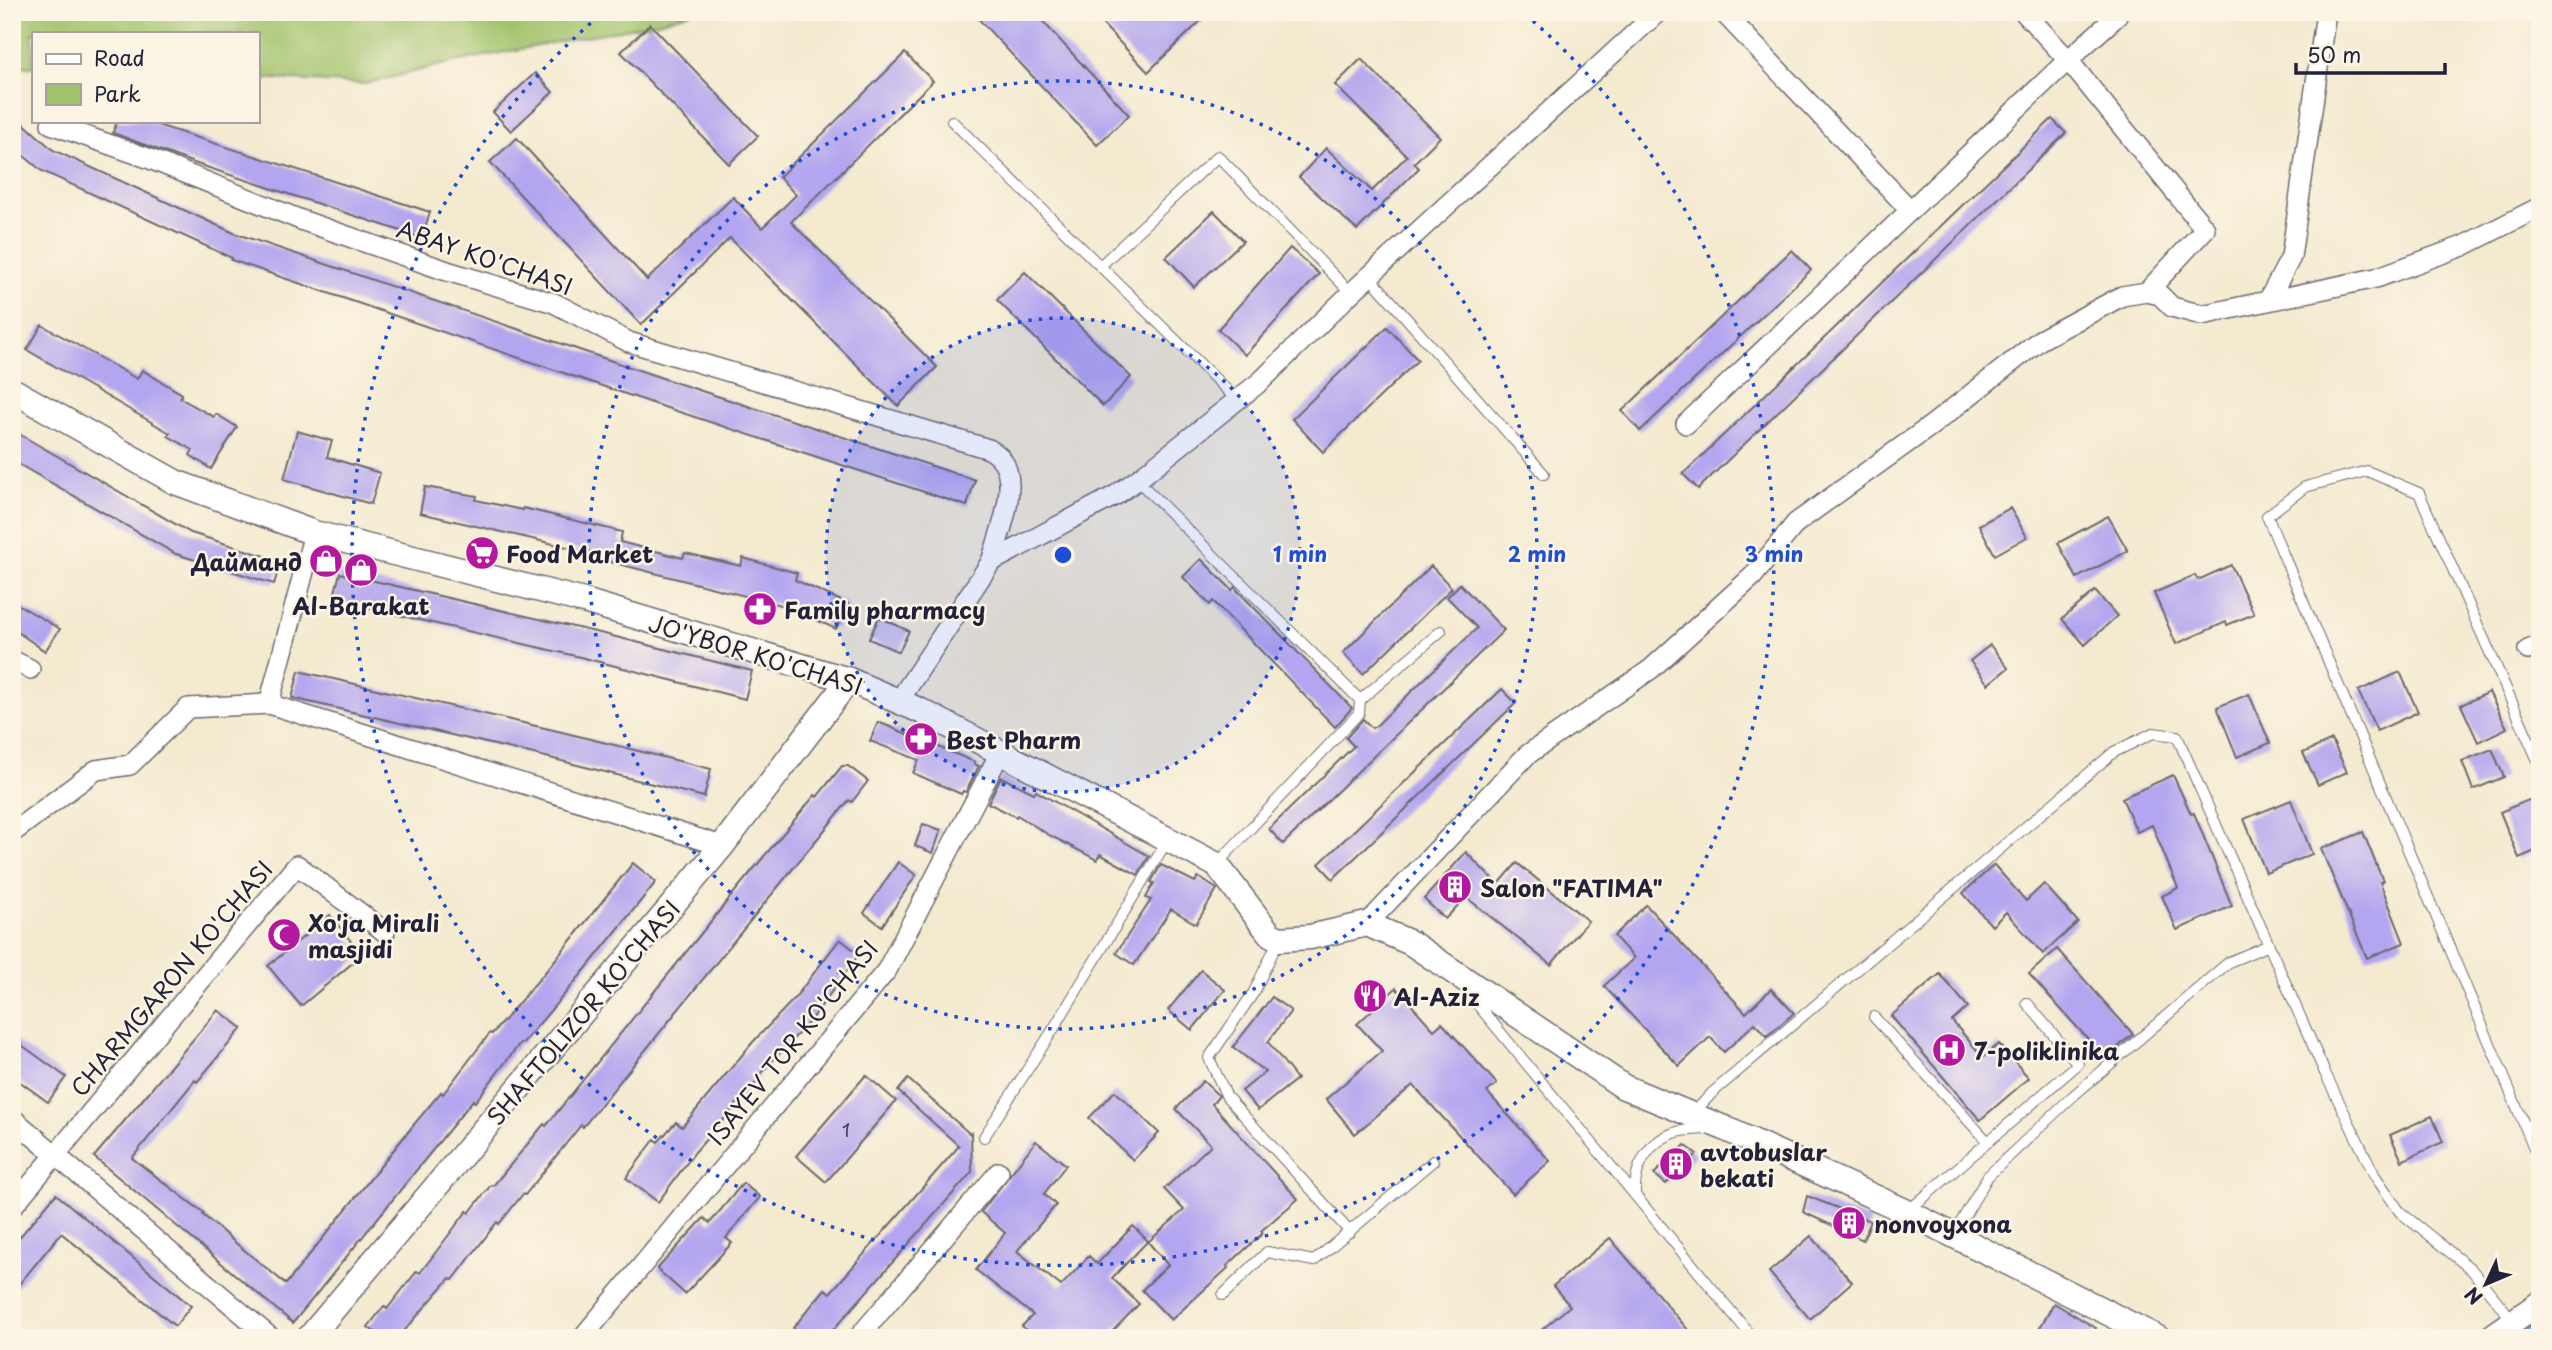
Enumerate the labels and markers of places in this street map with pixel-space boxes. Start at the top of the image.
supermarket icon: Food Market [463,534,501,572]
place label: Food Market [506,536,653,571]
shop icon: Дайманд [307,542,345,580]
centre of rings [1051,543,1075,567]
place label: Дайманд [191,544,302,579]
shop icon: Al-Barakat [342,551,380,589]
place label: Al-Barakat [293,588,429,623]
pharmacy icon: Family pharmacy [741,590,779,628]
place label: Family pharmacy [784,592,985,627]
pharmacy icon: Best Pharm [902,720,940,758]
place label: Best Pharm [946,722,1081,757]
building icon: Salon "FATIMA" [1436,868,1474,906]
place label: Salon "FATIMA" [1480,870,1663,905]
place label: Xo'ja Mirali masjidi [307,905,439,966]
mosque icon: Xo'ja Mirali masjidi [265,916,303,954]
restaurant icon: Al-Aziz [1351,977,1389,1015]
place label: Al-Aziz [1394,979,1480,1014]
hospital icon: 7-poliklinika [1930,1031,1968,1069]
place label: 7-poliklinika [1974,1033,2119,1068]
place label: avtobuslar bekati [1700,1134,1827,1195]
building icon: avtobuslar bekati [1657,1145,1695,1183]
building icon: nonvoyxona [1830,1204,1868,1242]
place label: nonvoyxona [1874,1206,2012,1241]

